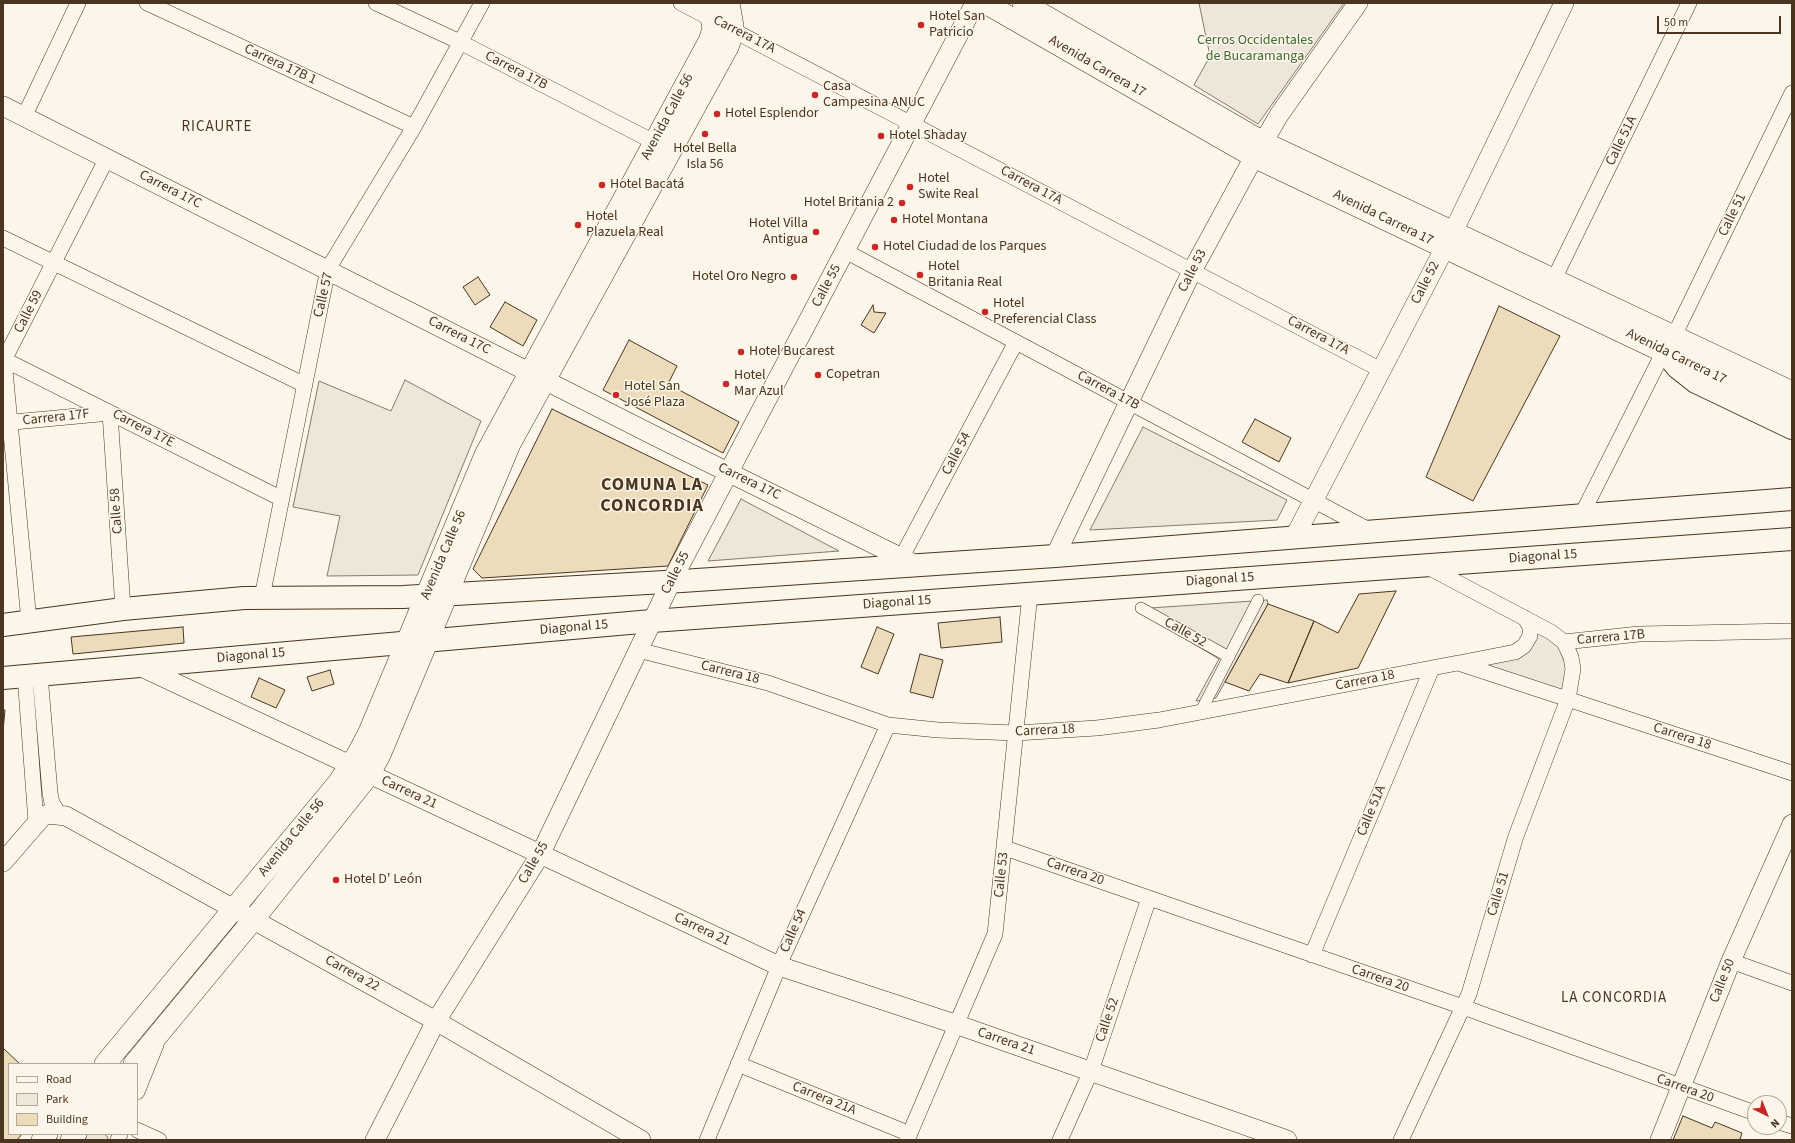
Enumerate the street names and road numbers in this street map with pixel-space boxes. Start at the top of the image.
street label: Carrera 17A [710,12,778,58]
street label: Avenida Carrera 17 [1045,32,1149,102]
street label: Carrera 17B 1 [241,41,319,89]
street label: Carrera 17B [482,48,550,94]
street label: Avenida Calle 56 [638,71,698,163]
street label: Calle 51A [1603,113,1641,169]
street label: Carrera 17A [997,163,1065,209]
street label: Carrera 17C [136,167,204,213]
street label: Avenida Carrera 17 [1330,186,1436,250]
street label: Calle 51 [1715,191,1751,239]
street label: Calle 53 [1175,247,1211,295]
street label: Calle 52 [1408,259,1444,307]
street label: Calle 55 [809,262,845,310]
street label: Calle 57 [311,271,337,319]
street label: Calle 59 [11,288,47,336]
street label: Carrera 17C [425,313,493,359]
street label: Carrera 17A [1284,313,1352,359]
street label: Avenida Carrera 17 [1623,325,1729,389]
street label: Carrera 17B [1074,368,1142,414]
street label: Carrera 17F [22,406,90,430]
street label: Carrera 17E [109,406,177,452]
street label: Calle 54 [939,430,975,478]
street label: Carrera 17C [715,460,783,504]
street label: Calle 58 [107,488,127,534]
street label: Avenida Calle 56 [418,508,470,602]
street label: Diagonal 15 [1508,546,1578,568]
street label: Calle 55 [658,549,694,597]
street label: Diagonal 15 [1185,569,1255,591]
street label: Diagonal 15 [862,592,932,614]
street label: Calle 52 [1161,615,1209,651]
street label: Diagonal 15 [539,617,609,639]
street label: Carrera 17B [1576,627,1646,649]
street label: Diagonal 15 [216,645,286,667]
street label: Carrera 18 [699,658,761,688]
street label: Carrera 18 [1334,667,1396,695]
street label: Carrera 18 [1651,720,1713,754]
street label: Carrera 18 [1015,721,1075,741]
street label: Carrera 21 [378,773,440,813]
street label: Calle 51A [1354,783,1390,839]
street label: Avenida Calle 56 [255,796,329,880]
street label: Calle 55 [515,839,553,887]
street label: Calle 53 [991,851,1013,899]
street label: Carrera 20 [1044,854,1106,890]
street label: Calle 51 [1484,870,1514,918]
street label: Calle 54 [777,907,811,955]
street label: Carrera 21 [671,910,733,950]
street label: Carrera 22 [322,952,382,996]
street label: Calle 50 [1707,957,1739,1005]
street label: Carrera 20 [1349,961,1411,997]
street label: Calle 52 [1093,996,1123,1044]
street label: Carrera 21 [975,1024,1037,1060]
street label: Carrera 20 [1654,1071,1716,1107]
street label: Carrera 21A [790,1079,858,1119]

